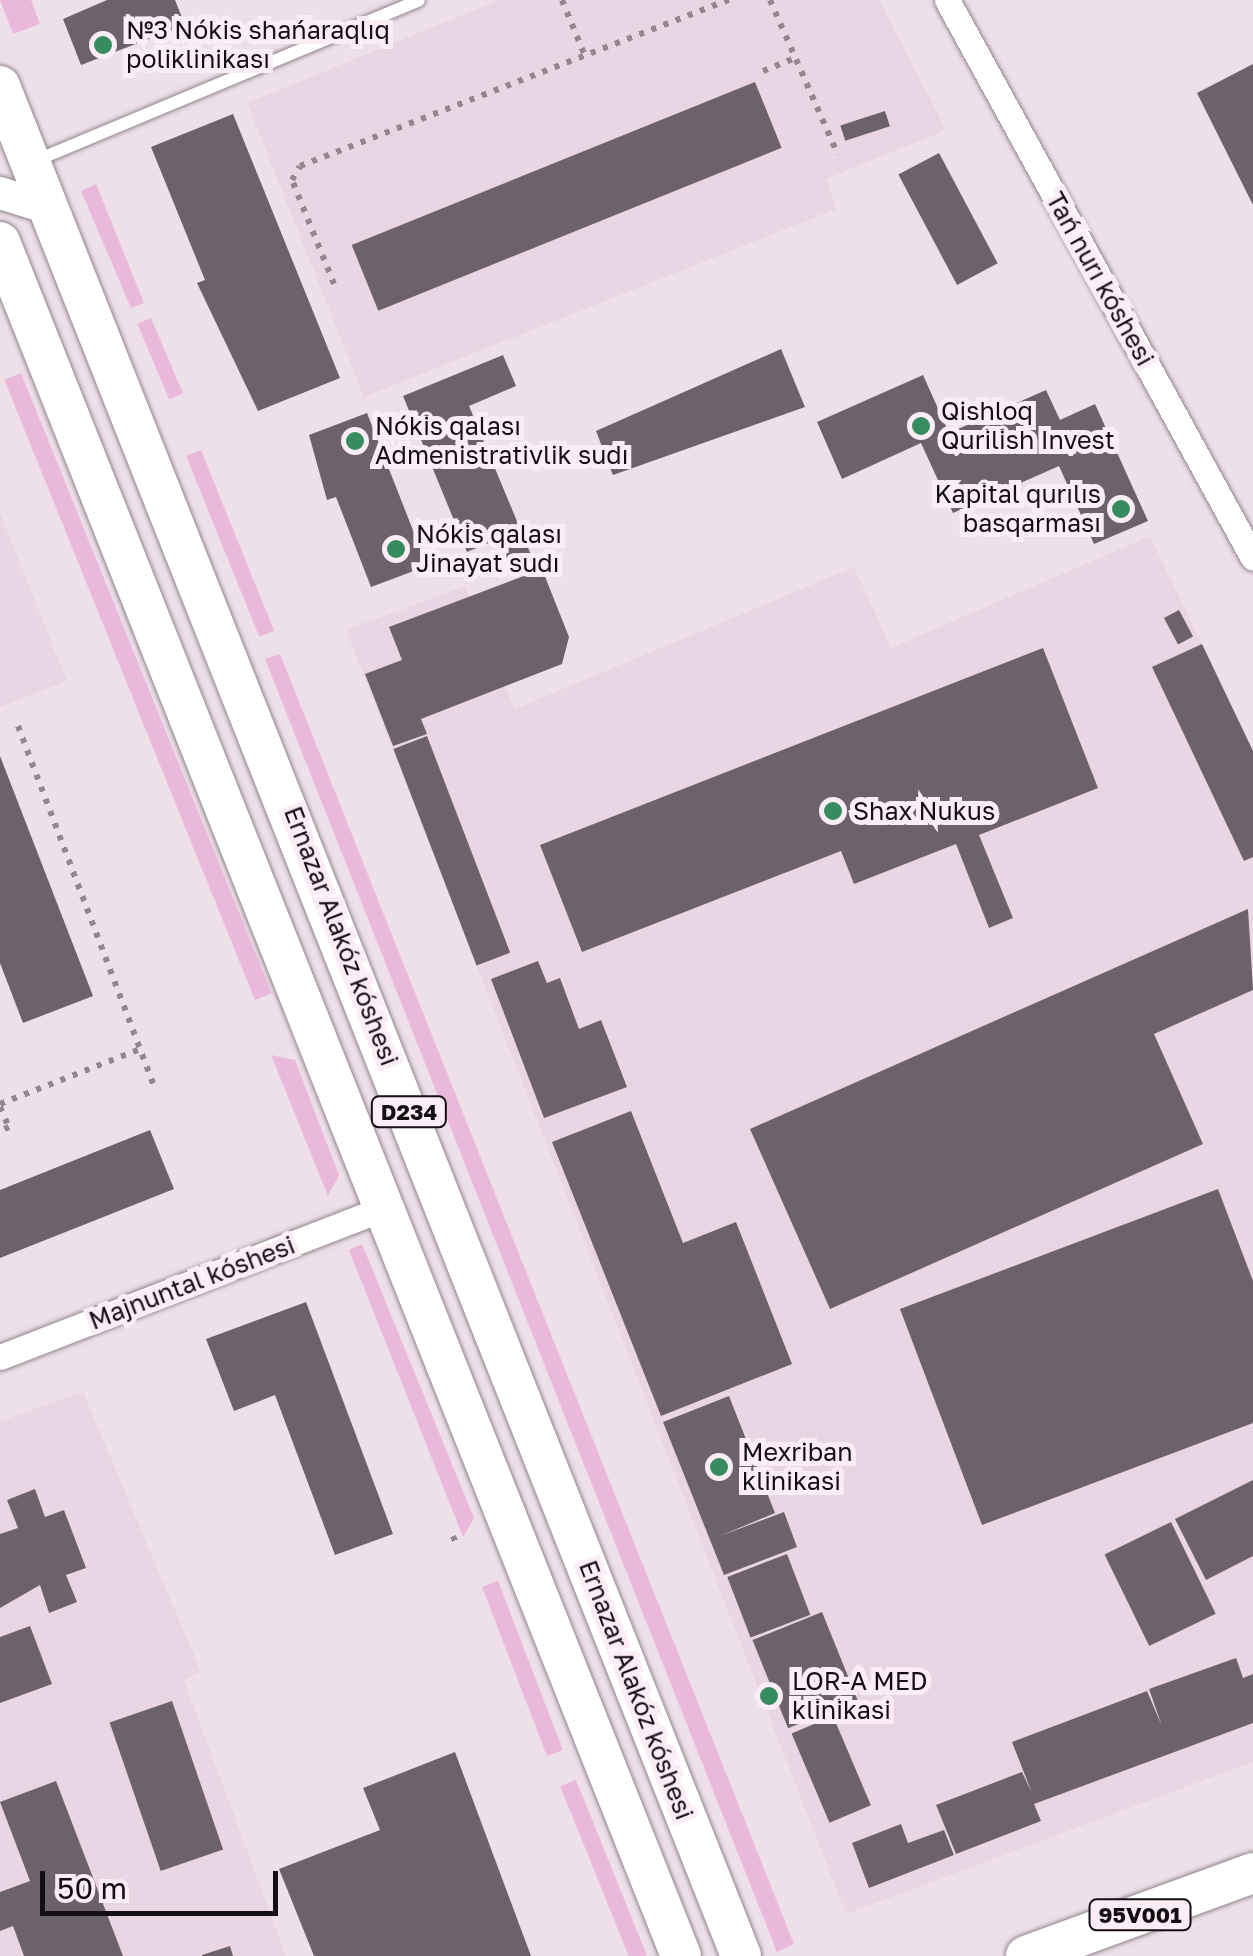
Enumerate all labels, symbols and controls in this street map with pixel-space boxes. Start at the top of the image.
place label: №3 Nókis shańaraqlıq poliklinikası [126,16,390,75]
marker: №3 Nókis shańaraqlıq poliklinikası [90,32,116,58]
street label: Tań nurı kóshesi [1040,187,1160,371]
place label: Qishloq Qurilish Invest [941,397,1115,456]
place label: Nókis qalası Admenistrativlik sudı [375,412,628,471]
marker: Qishloq Qurilish Invest [910,415,932,437]
marker: Nókis qalası Admenistrativlik sudı [344,430,366,452]
place label: Kapital qurılıs basqarması [935,480,1101,539]
marker: Kapital qurılıs basqarması [1110,498,1132,520]
place label: Nókis qalası Jinayat sudı [416,520,562,579]
marker: Nókis qalası Jinayat sudı [385,538,407,560]
place label: Shax Nukus [853,796,995,826]
marker: Shax Nukus [822,800,844,822]
street label: Ernazar Alakóz kóshesi [278,802,404,1070]
road number: D234 [369,1095,449,1129]
street label: Majnuntal kóshesi [85,1230,299,1336]
place label: Mexriban klinikasi [742,1438,853,1497]
marker: Mexriban klinikasi [706,1454,732,1480]
street label: Ernazar Alakóz kóshesi [573,1556,699,1824]
place label: LOR-A MED klinikasi [792,1667,927,1726]
marker: LOR-A MED klinikasi [756,1683,782,1709]
scale bar [45,1851,282,1913]
text: 50 m [57,1870,127,1906]
road number: 95V001 [1088,1898,1192,1932]

